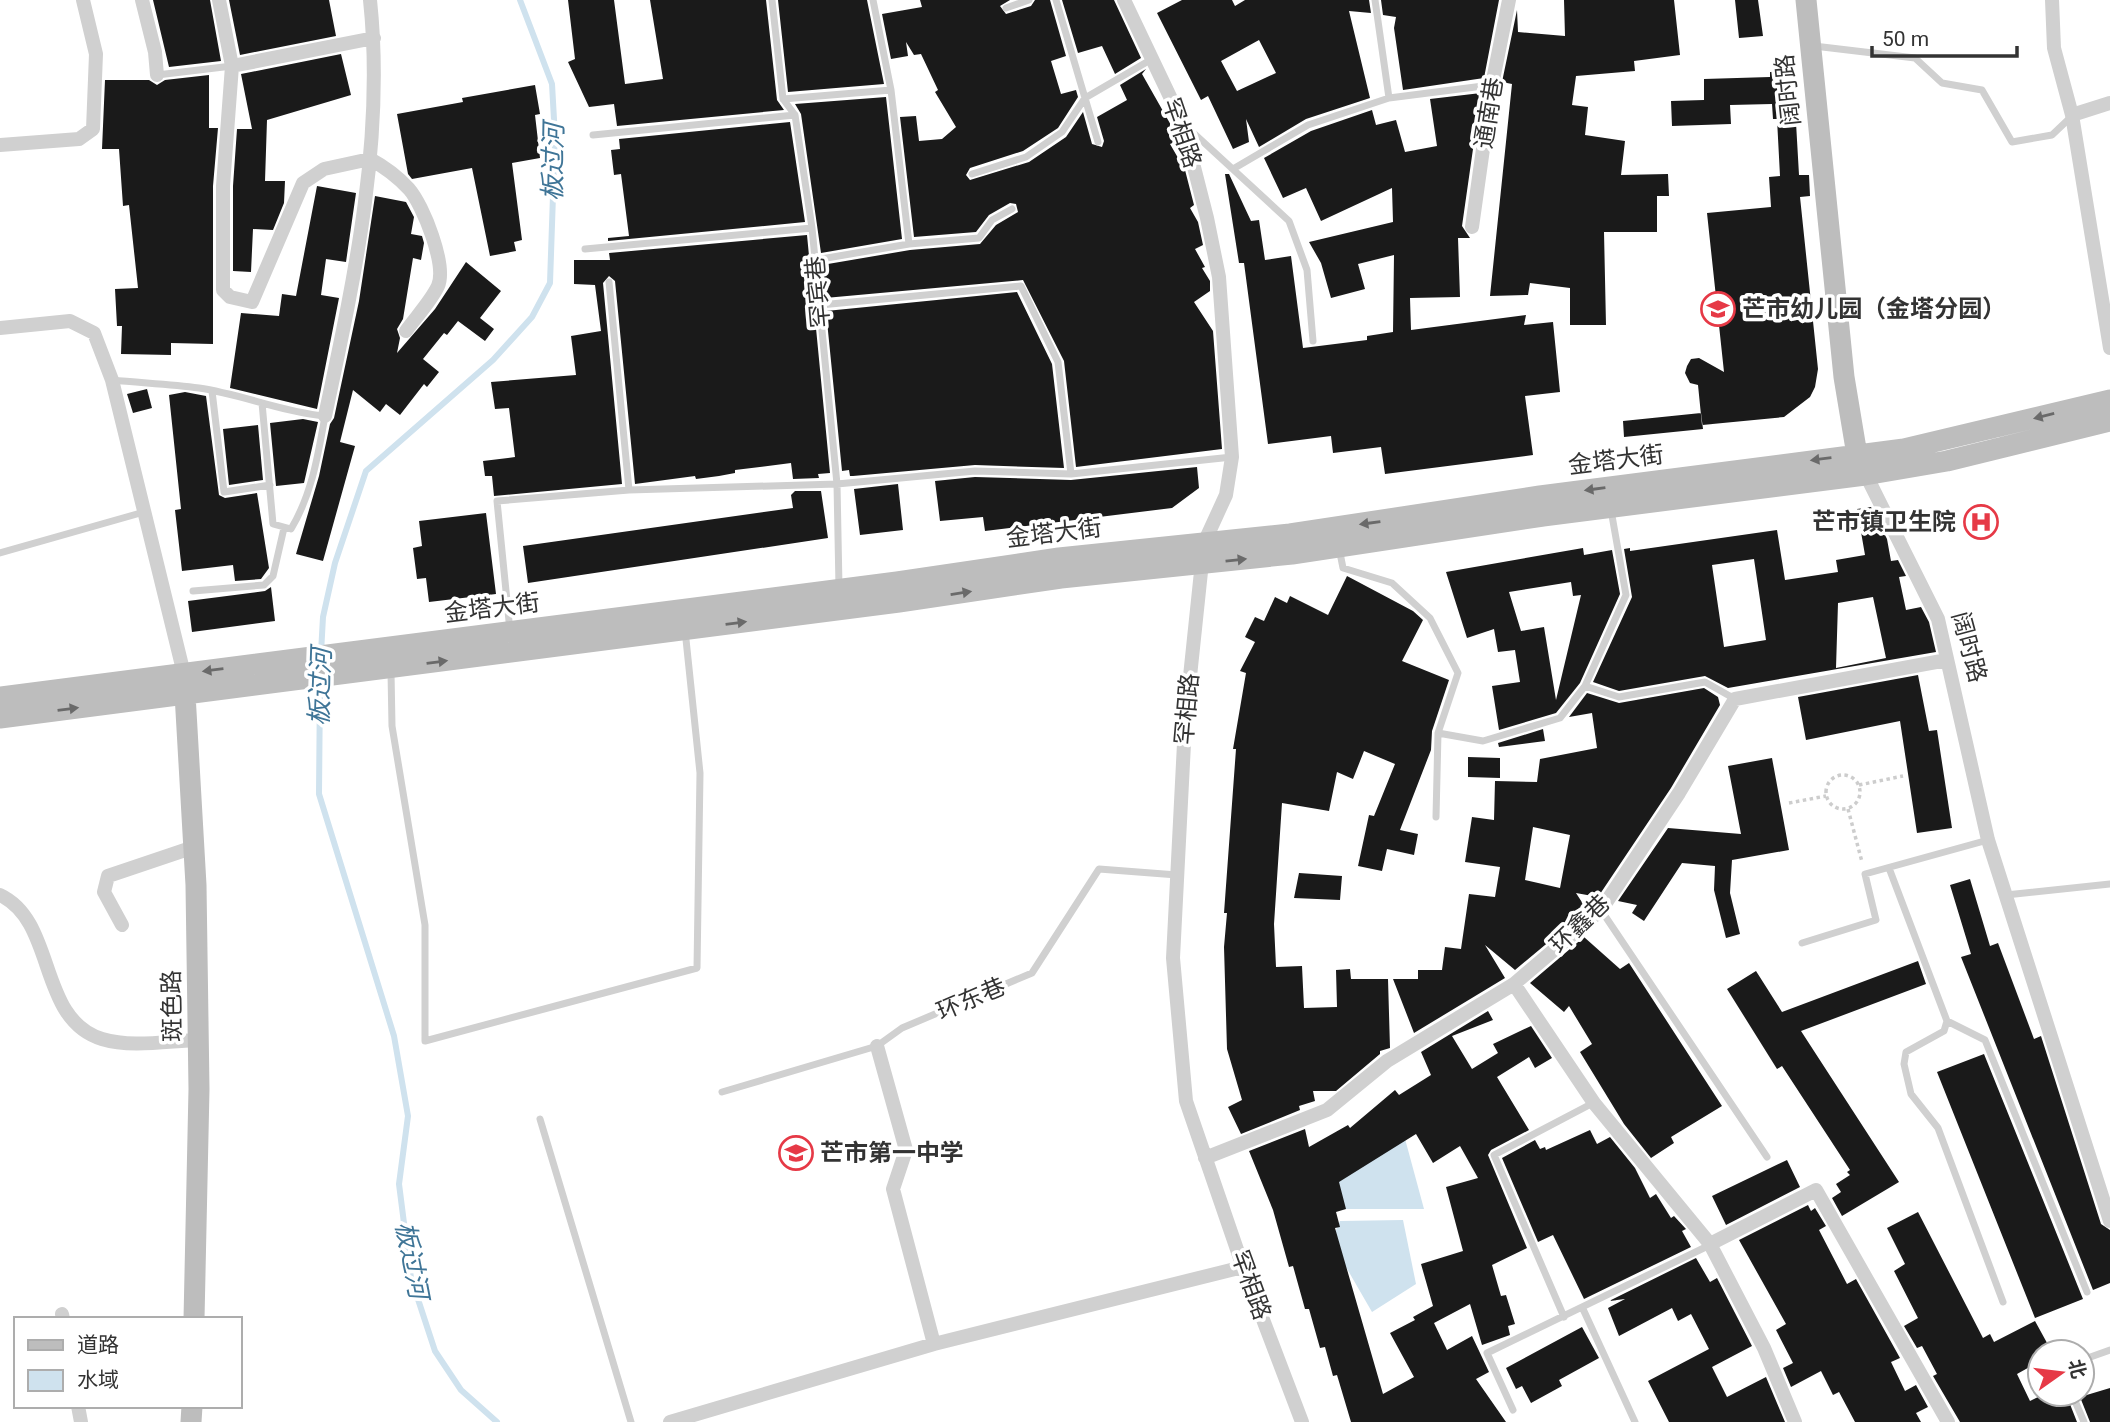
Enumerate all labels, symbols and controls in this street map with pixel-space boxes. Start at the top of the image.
scale bar [1872,14,2017,58]
text: 50 m [1882,27,1929,51]
street label: 阔时路 [1770,53,1806,127]
street label: 通南巷 [1470,75,1508,151]
street label: 罕相路 [1157,94,1207,172]
water label: 板过河 [537,118,569,201]
street label: 罕宾巷 [801,255,835,329]
school or university icon: 芒市幼儿园（金塔分园） [1699,290,1737,328]
place label: 芒市幼儿园（金塔分园） [1742,295,2006,323]
one-way arrow [2033,411,2055,422]
street label: 金塔大街 [1567,440,1665,480]
one-way arrow [1810,454,1832,465]
one-way arrow [1584,484,1606,495]
hospital icon: 芒市镇卫生院 [1962,503,2000,541]
place label: 芒市镇卫生院 [1812,508,1956,536]
street label: 金塔大街 [1005,513,1103,553]
one-way arrow [1359,518,1381,529]
one-way arrow [1225,554,1247,565]
one-way arrow [950,587,972,598]
street label: 金塔大街 [443,588,541,628]
street label: 阔时路 [1946,609,1992,685]
one-way arrow [725,618,747,629]
water label: 板过河 [304,643,337,727]
one-way arrow [426,656,448,667]
one-way arrow [202,665,224,676]
street label: 罕相路 [1170,672,1204,746]
one-way arrow [57,703,79,714]
street label: 环鑫巷 [1544,889,1616,959]
street label: 斑色路 [157,970,187,1042]
street label: 环东巷 [932,972,1010,1026]
school or university icon: 芒市第一中学 [777,1134,815,1172]
place label: 芒市第一中学 [820,1139,964,1167]
water label: 板过河 [390,1219,435,1306]
street label: 罕相路 [1226,1246,1276,1324]
legend [14,1317,242,1408]
text: 道路 [77,1333,119,1357]
north arrow [2026,1338,2096,1408]
text: 北 [2064,1357,2090,1381]
text: 水域 [77,1368,119,1392]

